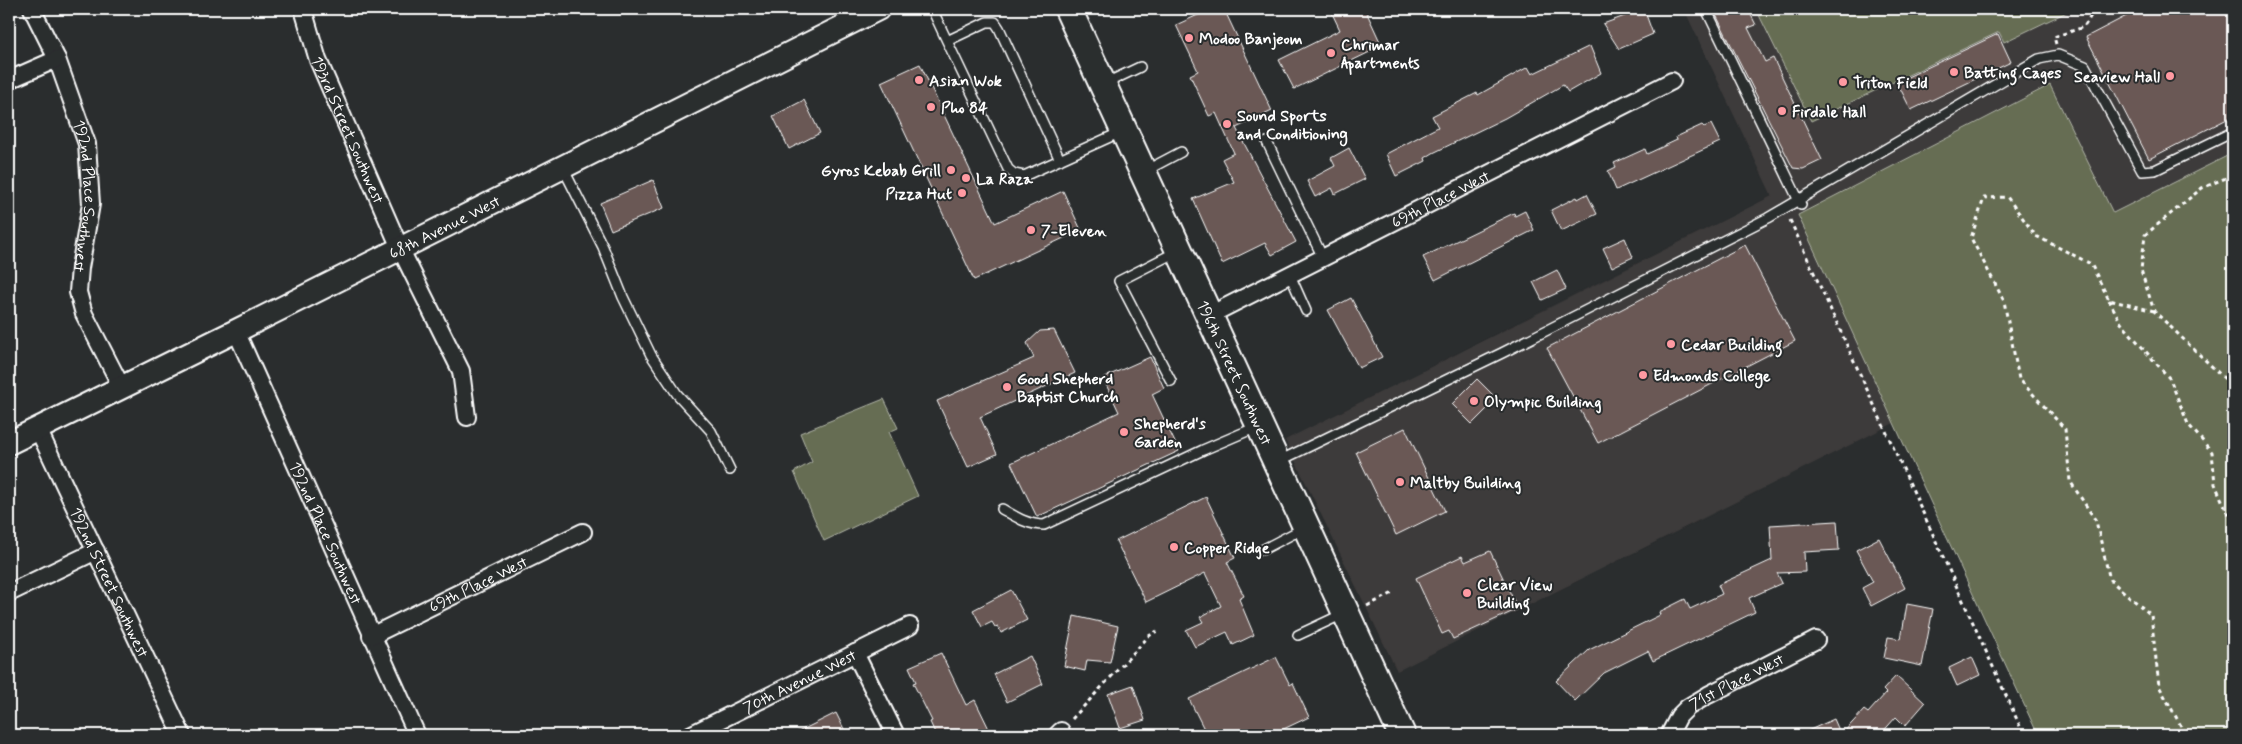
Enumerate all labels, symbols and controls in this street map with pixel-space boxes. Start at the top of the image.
place label: Modoo Banjeom [1199,29,1303,50]
marker: Modoo Banjeom [1183,32,1195,44]
place label: Chrimar Apartments [1341,35,1420,75]
marker: Chrimar Apartments [1325,47,1337,59]
street label: 193rd Street Southwest [305,54,388,207]
place label: Batting Cages [1964,63,2061,86]
marker: Batting Cages [1948,66,1960,78]
place label: Seaview Hall [2074,67,2160,88]
marker: Seaview Hall [2164,70,2176,82]
place label: Asian Wok [929,71,1002,92]
place label: Triton Field [1853,73,1928,94]
marker: Asian Wok [913,74,925,86]
marker: Triton Field [1837,76,1849,88]
place label: Pho 84 [941,98,988,119]
marker: Pho 84 [925,101,937,113]
place label: Firdale Hall [1792,102,1867,123]
marker: Firdale Hall [1776,105,1788,117]
place label: Sound Sports and Conditioning [1237,106,1348,147]
street label: 192nd Place Southwest [67,117,100,273]
marker: Sound Sports and Conditioning [1221,118,1233,130]
place label: Gyros Kebab Grill [821,161,941,182]
marker: Gyros Kebab Grill [945,164,957,176]
street label: 69th Place West [1388,166,1493,234]
place label: La Raza [976,169,1033,190]
marker: La Raza [960,172,972,184]
place label: Pizza Hut [885,184,952,205]
marker: Pizza Hut [956,187,968,199]
street label: 68th Avenue West [386,191,504,265]
place label: 7-Eleven [1041,221,1107,242]
marker: 7-Eleven [1025,224,1037,236]
street label: 196th Street Southwest [1191,297,1276,449]
place label: Cedar Building [1681,335,1782,358]
marker: Cedar Building [1665,338,1677,350]
place label: Edmonds College [1653,366,1771,389]
place label: Good Shepherd Baptist Church [1017,369,1119,408]
marker: Edmonds College [1637,369,1649,381]
marker: Good Shepherd Baptist Church [1001,381,1013,393]
place label: Olympic Building [1484,392,1601,414]
marker: Olympic Building [1468,395,1480,407]
place label: Shepherd's Garden [1134,414,1207,453]
marker: Shepherd's Garden [1118,426,1130,438]
street label: 192nd Place Southwest [284,459,366,608]
place label: Maltby Building [1410,473,1521,495]
marker: Maltby Building [1394,476,1406,488]
street label: 192nd Street Southwest [64,504,153,661]
place label: Copper Ridge [1184,538,1270,560]
marker: Copper Ridge [1168,541,1180,553]
street label: 69th Place West [426,552,531,618]
place label: Clear View Building [1477,575,1553,616]
marker: Clear View Building [1461,587,1473,599]
street label: 70th Avenue West [740,645,860,719]
street label: 71st Place West [1686,649,1788,716]

